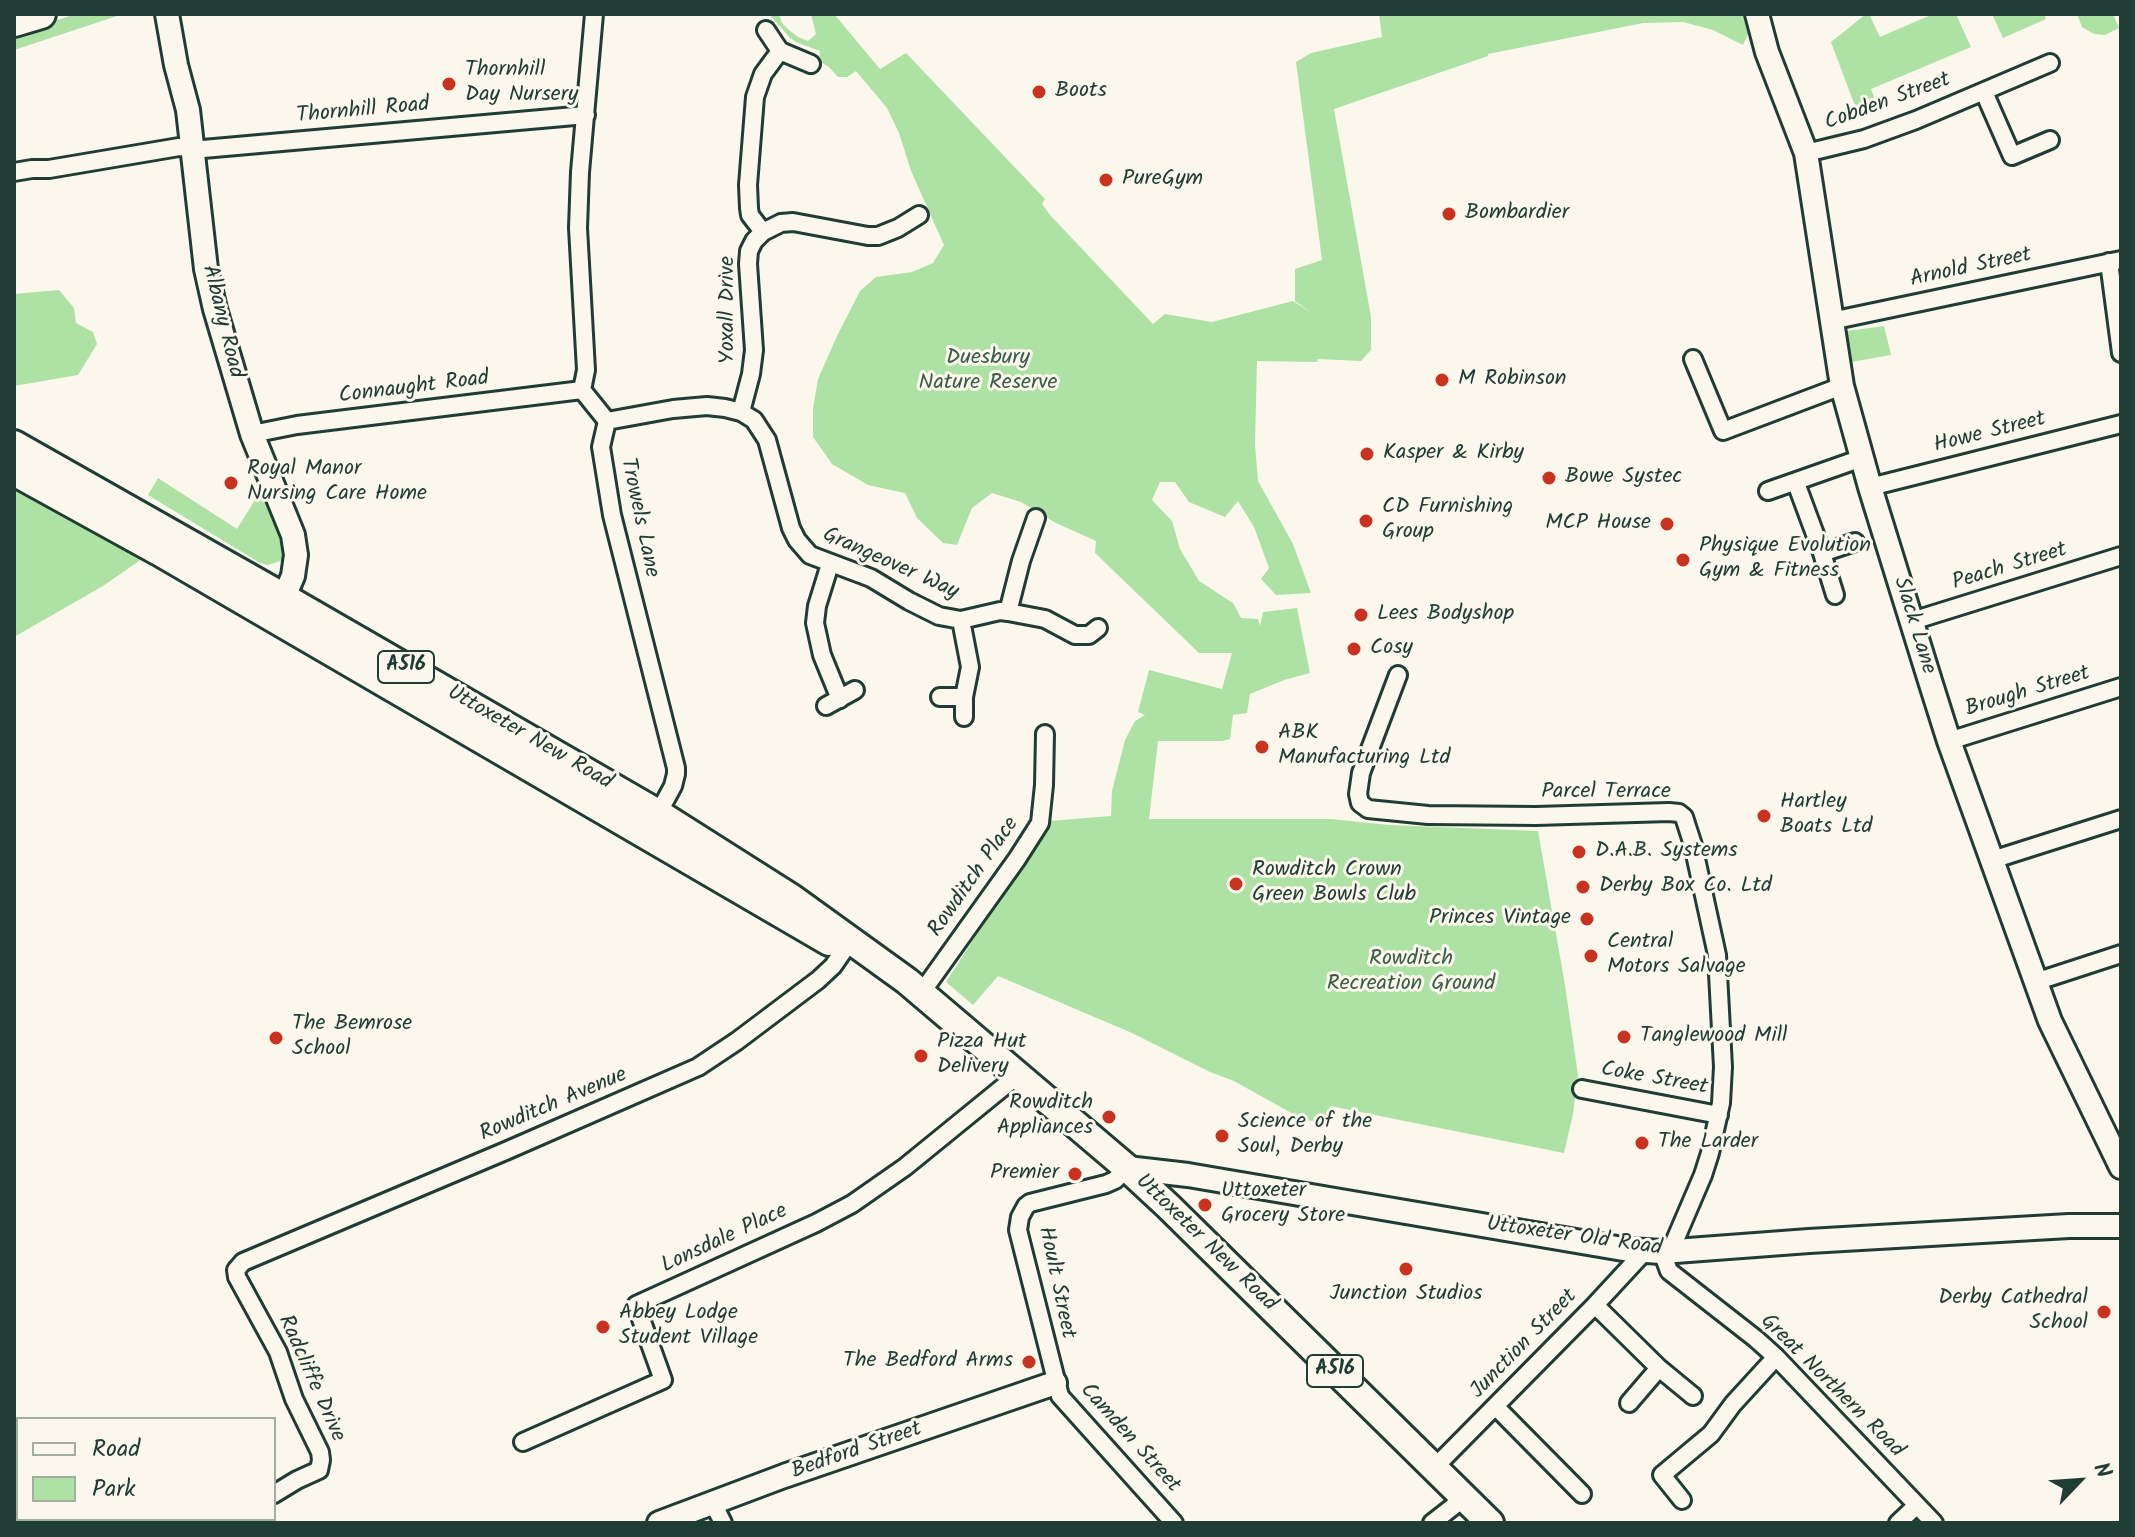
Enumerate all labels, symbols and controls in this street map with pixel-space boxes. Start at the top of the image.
place label: Thornhill Day Nursery [465,58,578,110]
street label: Cobden Street [1822,68,1954,138]
marker: Thornhill Day Nursery [440,75,458,93]
place label: Boots [1055,79,1107,105]
marker: Boots [1030,83,1048,101]
street label: Thornhill Road [295,93,431,131]
place label: PureGym [1122,167,1203,193]
marker: PureGym [1097,171,1115,189]
place label: Bombardier [1465,201,1569,227]
marker: Bombardier [1440,205,1458,223]
street label: Arnold Street [1908,243,2034,295]
street label: Yoxall Drive [716,256,742,364]
street label: Albany Road [194,263,248,381]
park label: Duesbury Nature Reserve [919,346,1057,398]
street label: Connaught Road [337,367,491,411]
place label: M Robinson [1458,367,1567,393]
marker: M Robinson [1433,371,1451,389]
street label: Howe Street [1931,407,2049,461]
place label: Kasper & Kirby [1383,441,1524,467]
marker: Kasper & Kirby [1358,445,1376,463]
street label: Trowels Lane [612,456,664,580]
place label: Royal Manor Nursing Care Home [247,457,427,508]
place label: Bowe Systec [1565,465,1682,491]
marker: Bowe Systec [1540,469,1558,487]
marker: Royal Manor Nursing Care Home [222,474,240,492]
place label: CD Furnishing Group [1382,495,1513,546]
place label: MCP House [1545,511,1651,537]
marker: CD Furnishing Group [1357,512,1375,530]
marker: MCP House [1658,515,1676,533]
street label: Grangeover Way [818,523,962,607]
place label: Physique Evolution Gym & Fitness [1699,534,1871,586]
street label: Peach Street [1950,538,2070,598]
marker: Physique Evolution Gym & Fitness [1674,551,1692,569]
street label: Slack Lane [1886,574,1940,678]
place label: Lees Bodyshop [1377,602,1514,628]
marker: Lees Bodyshop [1352,606,1370,624]
place label: Cosy [1370,636,1413,662]
marker: Cosy [1345,640,1363,658]
road number: A516 [378,651,434,683]
street label: Brough Street [1963,662,2093,724]
street label: Uttoxeter New Road [442,681,616,797]
place label: ABK Manufacturing Ltd [1278,721,1450,772]
marker: ABK Manufacturing Ltd [1253,738,1271,756]
street label: Parcel Terrace [1541,780,1671,806]
place label: Hartley Boats Ltd [1780,790,1873,842]
marker: Hartley Boats Ltd [1755,807,1773,825]
street label: Rowditch Place [924,813,1026,943]
place label: D.A.B. Systems [1595,839,1738,865]
marker: D.A.B. Systems [1570,843,1588,861]
place label: Rowditch Crown Green Bowls Club [1252,858,1416,910]
place label: Derby Box Co. Ltd [1599,874,1772,900]
marker: Rowditch Crown Green Bowls Club [1227,875,1245,893]
marker: Derby Box Co. Ltd [1574,878,1592,896]
place label: Princes Vintage [1429,906,1571,932]
marker: Princes Vintage [1578,910,1596,928]
place label: Central Motors Salvage [1607,930,1746,982]
park label: Rowditch Recreation Ground [1327,947,1495,998]
marker: Central Motors Salvage [1582,947,1600,965]
place label: The Bemrose School [292,1012,412,1064]
place label: Tanglewood Mill [1640,1024,1787,1050]
marker: Tanglewood Mill [1615,1028,1633,1046]
marker: The Bemrose School [267,1029,285,1047]
place label: Pizza Hut Delivery [937,1030,1027,1082]
marker: Pizza Hut Delivery [912,1047,930,1065]
street label: Coke Street [1599,1058,1709,1102]
street label: Rowditch Avenue [476,1063,632,1149]
place label: Rowditch Appliances [997,1091,1093,1142]
marker: Rowditch Appliances [1100,1108,1118,1126]
place label: Science of the Soul, Derby [1238,1110,1372,1162]
marker: Science of the Soul, Derby [1213,1127,1231,1145]
place label: The Larder [1658,1130,1758,1156]
marker: The Larder [1633,1134,1651,1152]
place label: Premier [990,1161,1059,1187]
marker: Premier [1066,1165,1084,1183]
street label: Uttoxeter New Road [1129,1170,1281,1318]
place label: Uttoxeter Grocery Store [1221,1179,1345,1230]
marker: Uttoxeter Grocery Store [1196,1196,1214,1214]
street label: Lonsdale Place [658,1199,792,1281]
street label: Uttoxeter Old Road [1485,1213,1663,1263]
street label: Hoult Street [1030,1225,1080,1341]
marker: Junction Studios [1397,1260,1415,1278]
place label: Junction Studios [1330,1282,1482,1308]
street label: Junction Street [1466,1285,1584,1405]
place label: Derby Cathedral School [1938,1286,2088,1338]
place label: Abbey Lodge Student Village [619,1301,758,1352]
marker: Derby Cathedral School [2095,1303,2113,1321]
street label: Great Northern Road [1754,1310,1908,1464]
street label: Radcliffe Drive [270,1312,350,1446]
marker: Abbey Lodge Student Village [594,1318,612,1336]
place label: The Bedford Arms [843,1349,1013,1375]
marker: The Bedford Arms [1020,1353,1038,1371]
road number: A516 [1307,1355,1363,1387]
street label: Camden Street [1073,1379,1185,1499]
legend [16,1417,276,1521]
street label: Bedford Street [788,1417,926,1487]
text: Road [92,1430,140,1469]
north arrow [2039,1441,2119,1521]
text: N [2082,1457,2120,1484]
text: Park [92,1470,136,1509]

